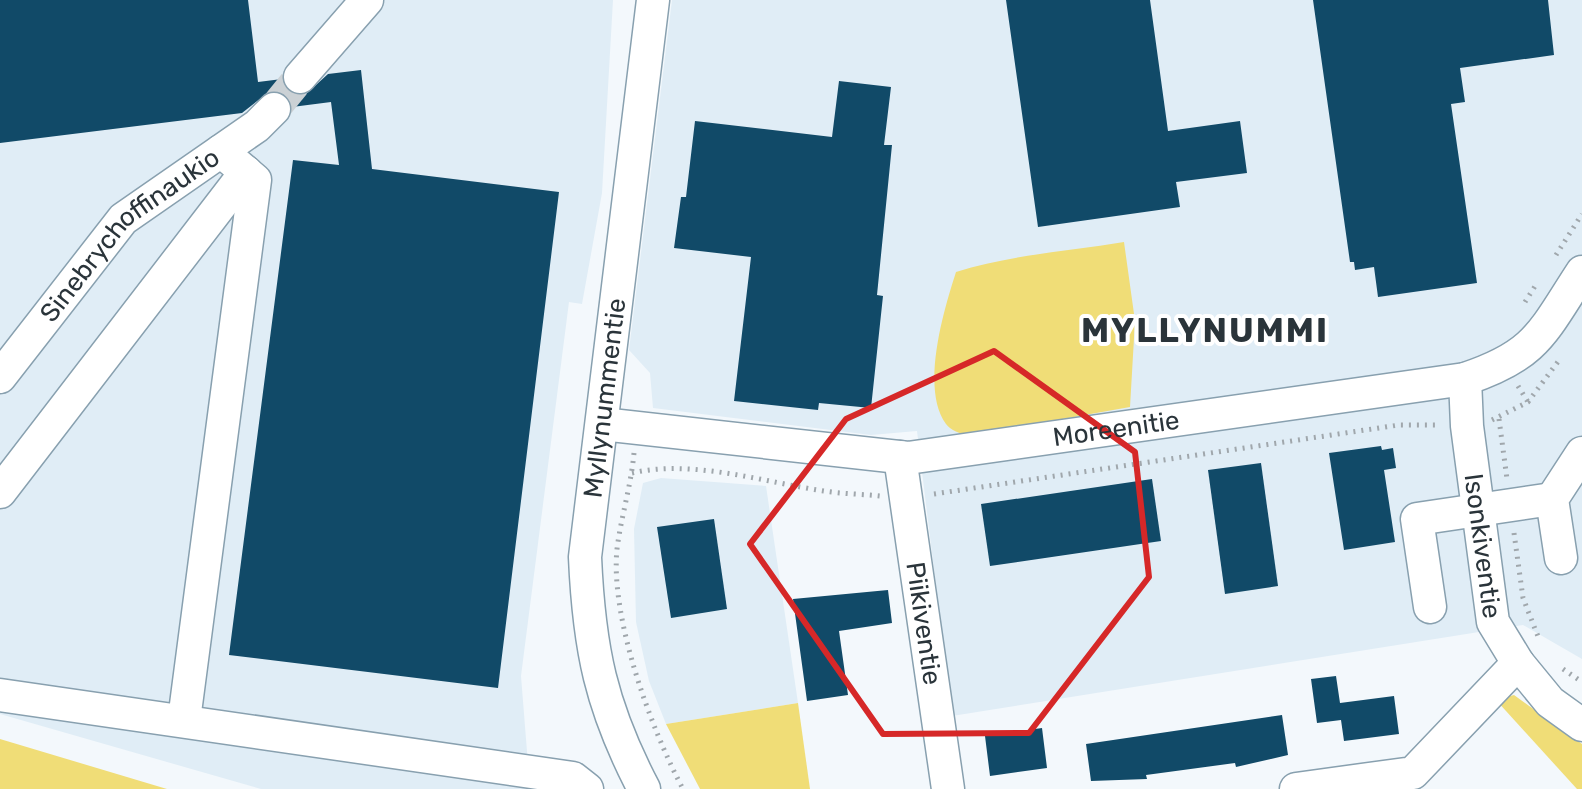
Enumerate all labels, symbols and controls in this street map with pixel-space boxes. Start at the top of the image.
street label: Sinebrychoffinaukio [33,141,225,328]
street label: Myllynummentie [577,296,632,500]
district label: MYLLYNUMMI [1081,310,1329,351]
street label: Moreenitie [1051,404,1181,453]
street label: Isonkiventie [1458,472,1508,620]
street label: Piikiventie [900,560,948,687]

